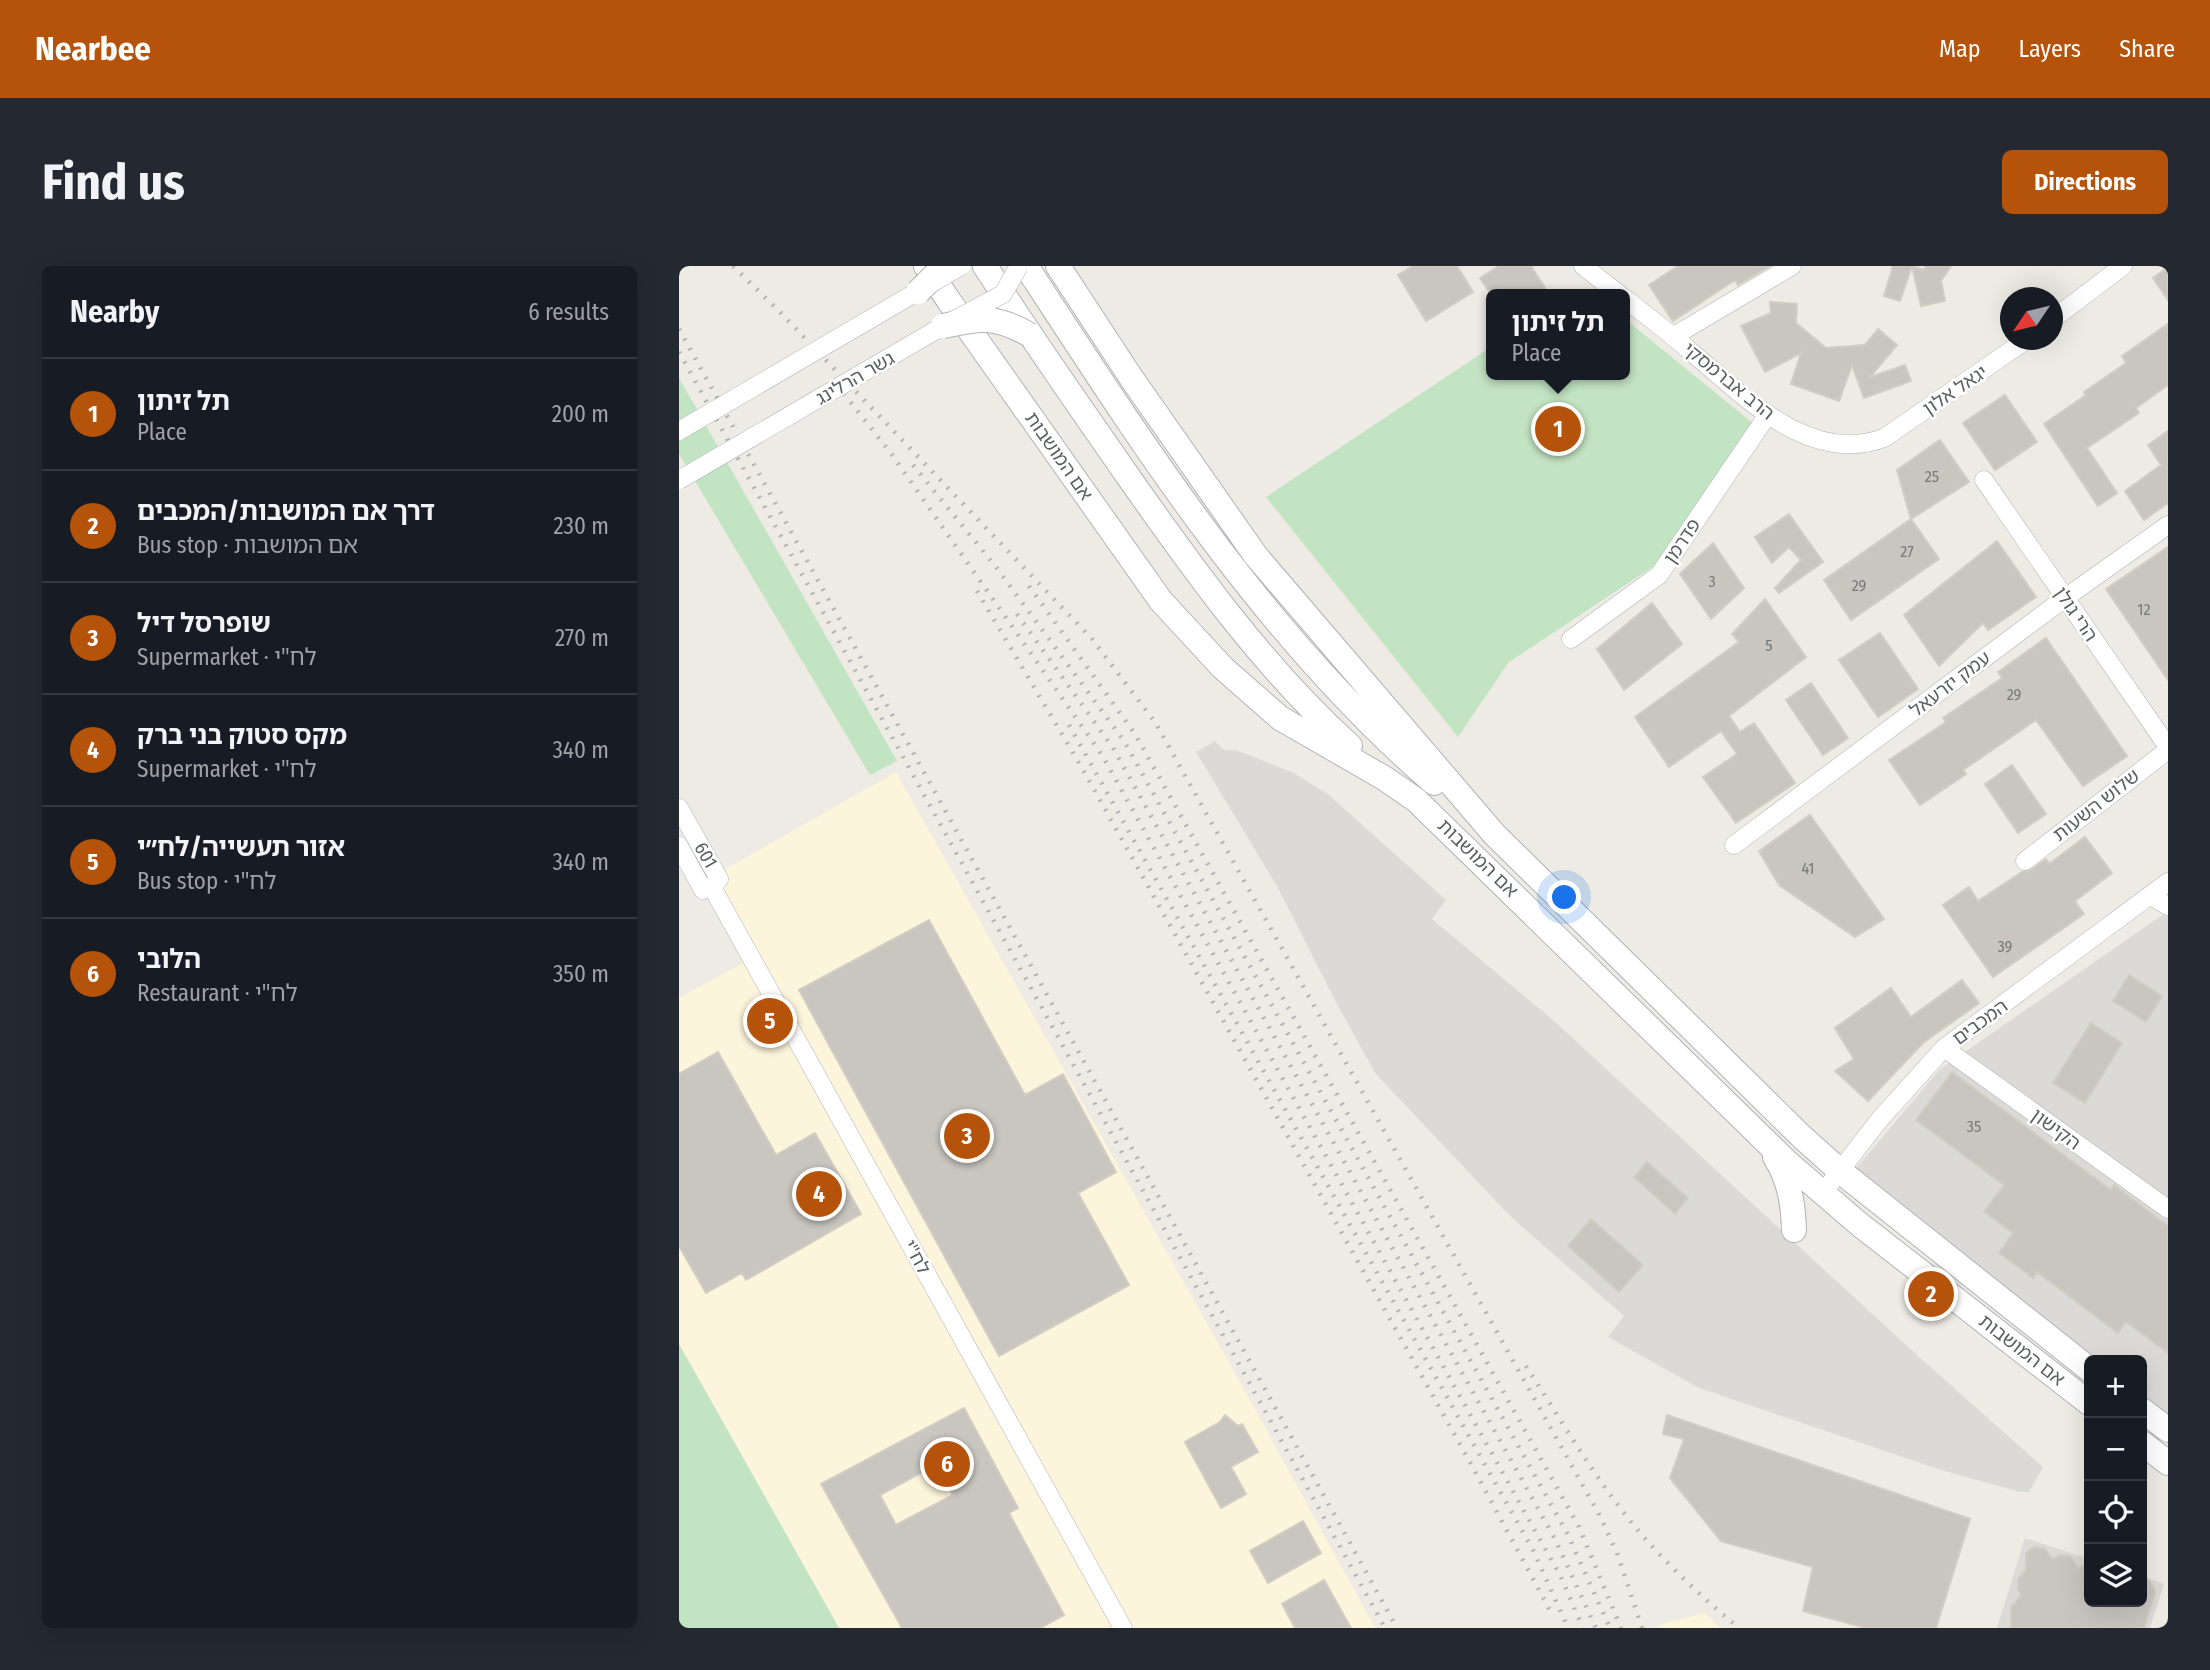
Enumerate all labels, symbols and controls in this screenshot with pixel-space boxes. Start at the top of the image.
text: Nearbee [35,29,151,69]
text: Map [1939,35,1981,63]
text: Layers [2019,35,2081,63]
text: Share [2119,35,2175,63]
button: Directions [2002,150,2168,214]
text: Find us [42,153,185,212]
north arrow [2000,287,2063,350]
popup [1486,289,1630,380]
text: Nearby [70,294,159,330]
text: 6 results [528,298,609,326]
text: תל זיתון [1512,307,1605,338]
street label: הרב אברמסקי [1679,337,1779,425]
text: Place [1512,339,1561,367]
street label: גשר הרלינג [812,346,898,410]
street label: יגאל אלון [1918,360,1992,420]
text: תל זיתון [137,386,230,417]
text: 1 [88,400,98,428]
text: 200 m [552,400,609,428]
pin: 1 [1535,403,1581,455]
street label: אם המושבות [1020,407,1098,505]
text: Place [137,418,187,446]
house number: 25 [1925,467,1939,486]
text: דרך אם המושבות/המכבים [137,496,435,527]
text: 2 [88,512,98,540]
text: 230 m [553,512,609,540]
street label: פדרמן [1659,514,1705,568]
text: Bus stop · אם המושבות [137,531,358,559]
house number: 27 [1900,542,1914,561]
house number: 3 [1708,572,1716,591]
house number: 29 [1852,576,1867,595]
street label: הרי גולן [2049,582,2103,646]
house number: 12 [2137,600,2151,619]
text: שופרסל דיל [137,608,271,639]
text: 3 [88,624,98,652]
text: 270 m [555,624,609,652]
house number: 5 [1765,636,1773,655]
text: Supermarket · לח"י [137,643,317,671]
street label: עמק יזרעאל [1905,646,1995,722]
house number: 29 [2007,685,2022,704]
text: מקס סטוק בני ברק [137,720,347,751]
text: 4 [87,736,99,764]
text: 340 m [553,736,609,764]
text: Supermarket · לח"י [137,755,317,783]
street label: שלוש השעות [2048,764,2144,846]
street label: אם המושבות [1433,814,1523,902]
text: אזור תעשייה/לח״י [137,832,345,863]
street label: 601 [689,838,723,872]
text: 5 [87,848,99,876]
text: 340 m [553,848,609,876]
house number: 41 [1801,859,1815,878]
text: Bus stop · לח"י [137,867,277,895]
your location [1547,880,1581,914]
house number: 39 [1998,937,2013,956]
text: הלובי [137,944,201,975]
text: 6 [87,960,99,988]
text: 350 m [553,960,609,988]
text: Restaurant · לח"י [137,979,298,1007]
street label: המכבים [1948,994,2012,1050]
pin: 5 [747,995,793,1047]
street label: הקישון [2027,1103,2085,1155]
pin: 3 [944,1110,990,1162]
house number: 35 [1967,1117,1981,1136]
pin: 4 [796,1168,842,1220]
street label: לח"י [898,1236,936,1278]
pin: 2 [1908,1268,1954,1320]
street label: אם המושבות [1974,1309,2070,1391]
map controls [2084,1355,2147,1607]
button: + [2084,1355,2147,1418]
button: − [2084,1418,2147,1481]
pin: 6 [924,1438,970,1490]
button: locate [2084,1481,2147,1544]
button: layers [2084,1544,2147,1607]

